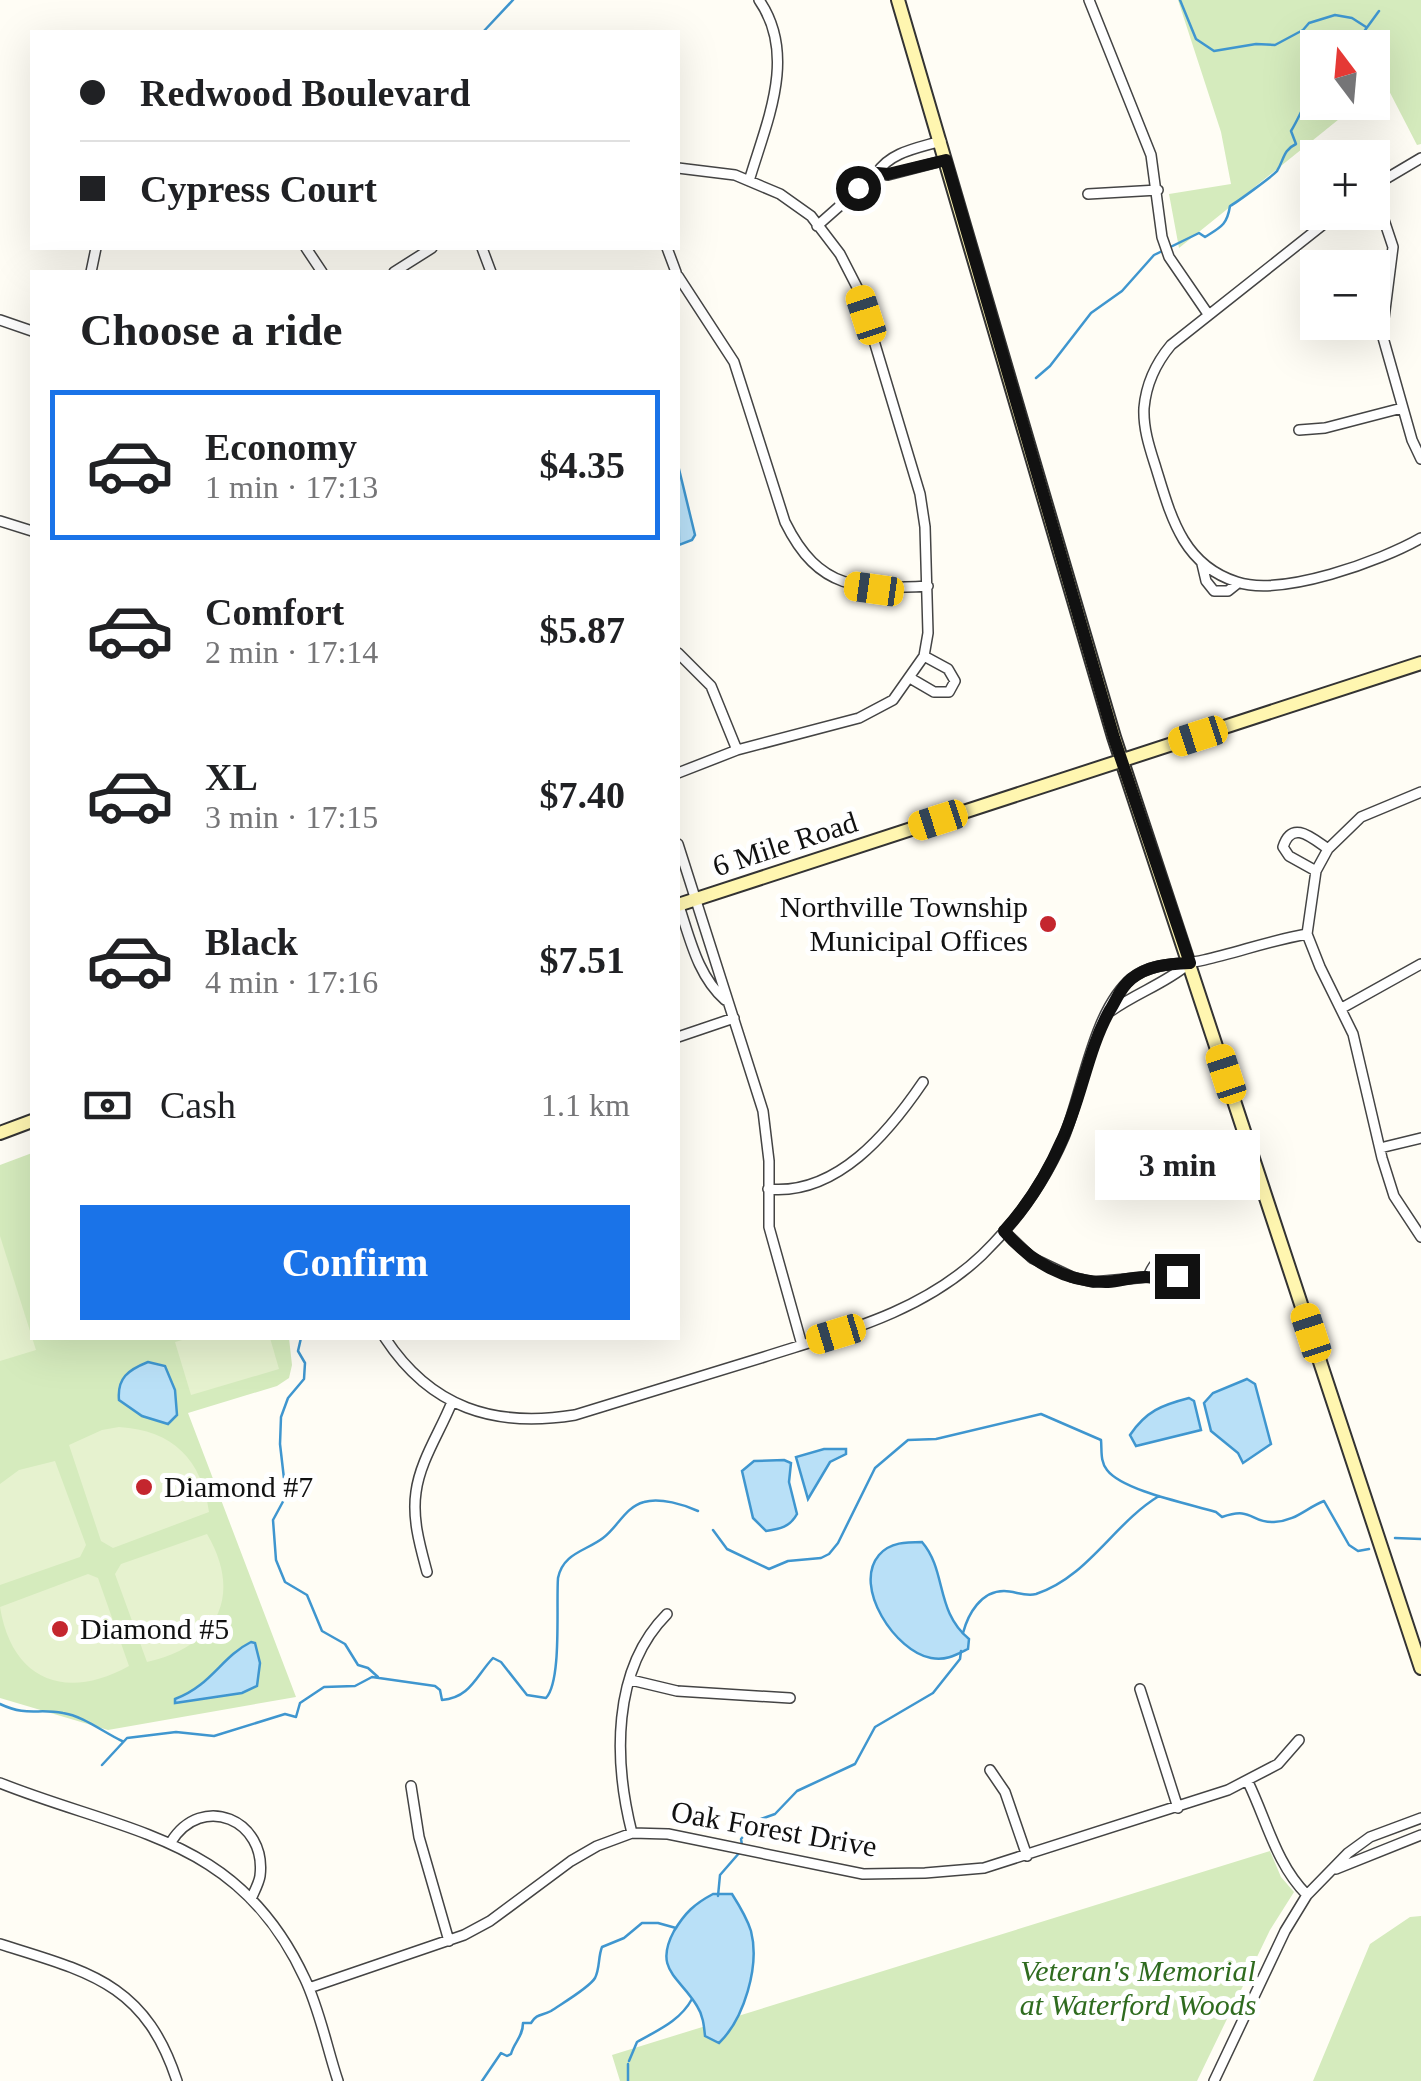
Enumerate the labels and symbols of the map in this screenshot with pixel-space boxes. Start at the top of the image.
north arrow [1300,30,1390,120]
route start [836,166,881,211]
car [842,282,890,348]
car [842,570,906,608]
car [1165,712,1231,760]
car [905,796,971,844]
street label: 6 Mile Road [708,805,861,882]
place label: Northville Township Municipal Offices [780,890,1028,957]
marker: Northville Township Municipal Offices [1037,913,1059,935]
car [1202,1041,1250,1107]
callout: 3 min [1094,1131,1260,1201]
route end [1155,1254,1200,1299]
car [1287,1300,1335,1366]
car [803,1311,869,1357]
place label: Diamond #7 [164,1470,313,1503]
marker: Diamond #7 [133,1476,155,1498]
place label: Diamond #5 [80,1612,229,1645]
marker: Diamond #5 [49,1618,71,1640]
street label: Oak Forest Drive [669,1794,880,1863]
park label: Veteran's Memorial at Waterford Woods [1020,1954,1256,2021]

